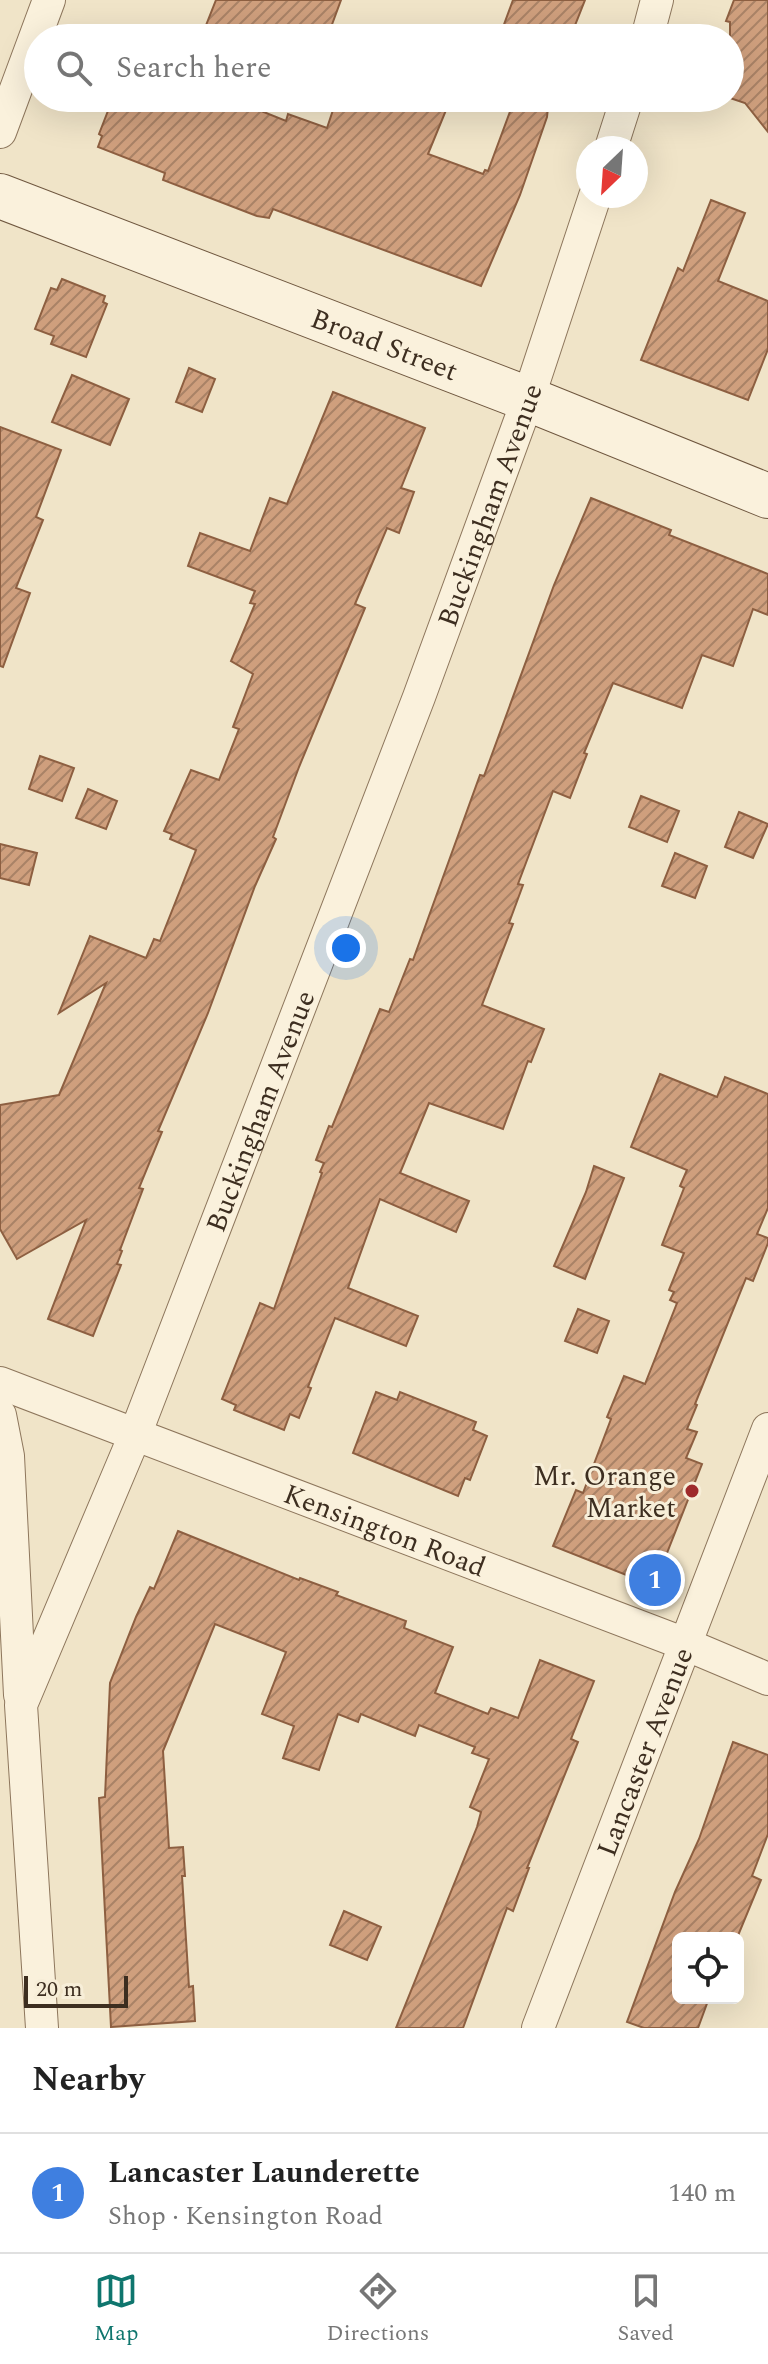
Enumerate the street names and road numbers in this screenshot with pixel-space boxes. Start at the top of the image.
street label: Broad Street [304,297,464,393]
street label: Buckingham Avenue [426,378,555,633]
street label: Buckingham Avenue [195,984,327,1239]
street label: Kensington Road [277,1473,492,1589]
street label: Lancaster Avenue [586,1641,705,1863]

